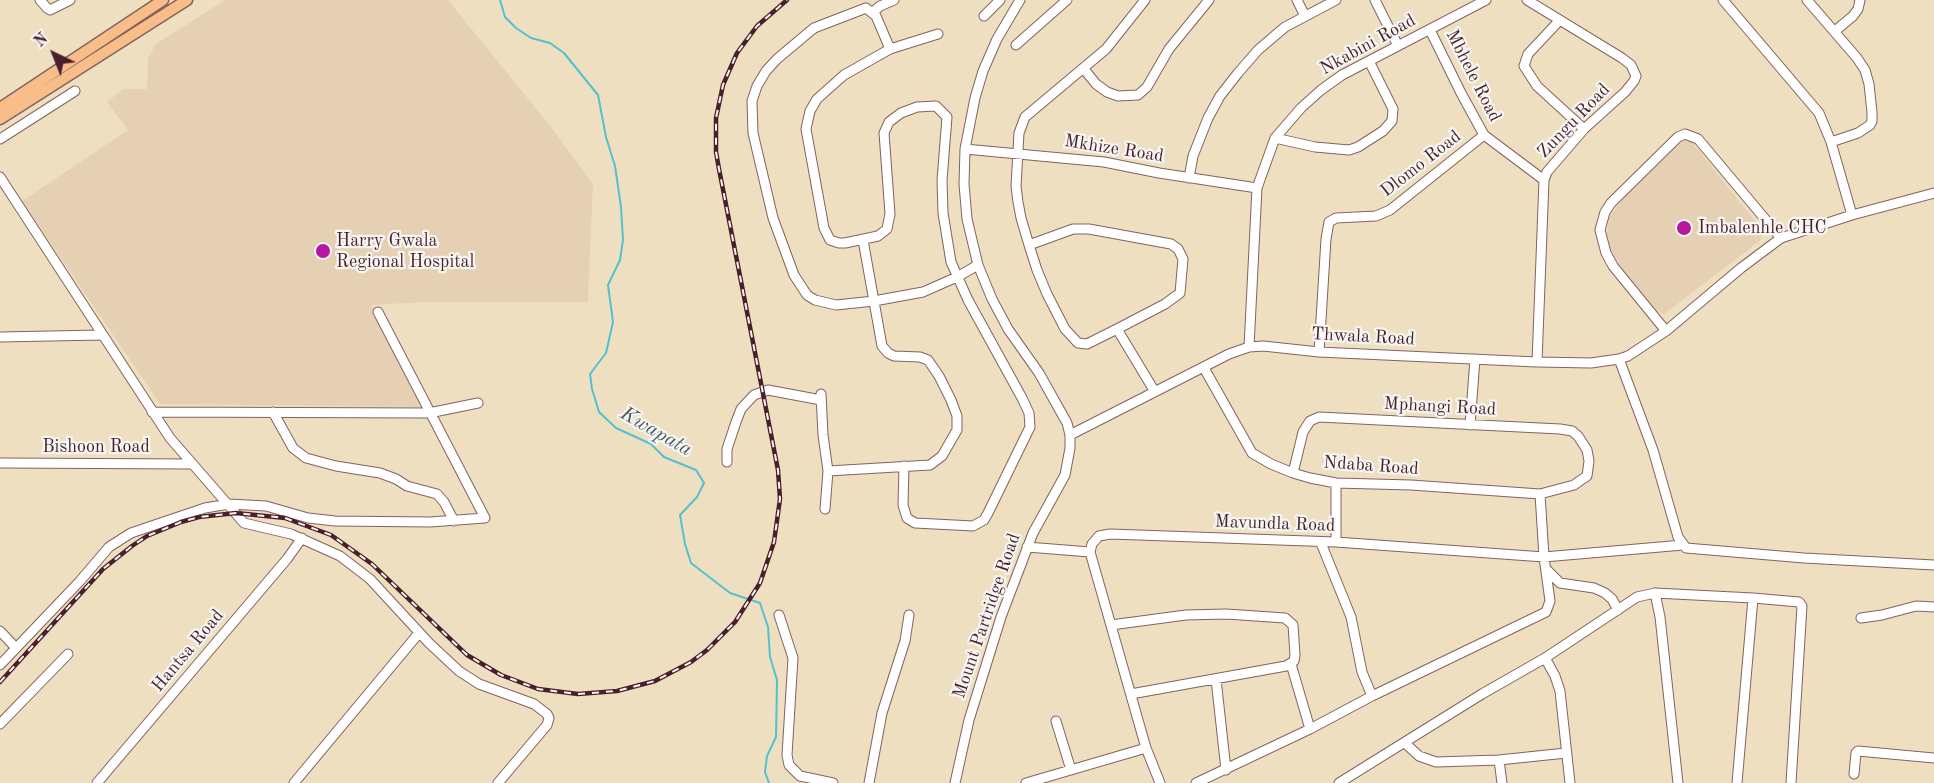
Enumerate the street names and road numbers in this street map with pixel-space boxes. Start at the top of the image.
street label: Nkabini Road [1316,10,1420,80]
street label: Mbhele Road [1441,26,1505,126]
street label: Zungu Road [1533,79,1615,163]
street label: Dlomo Road [1376,126,1466,202]
street label: Mkhize Road [1063,130,1165,168]
street label: Thwala Road [1311,323,1415,351]
street label: Mphangi Road [1383,393,1497,421]
street label: Bishoon Road [42,436,150,458]
street label: Ndaba Road [1323,452,1419,480]
street label: Mavundla Road [1214,511,1336,537]
street label: Mount Partridge Road [949,530,1025,702]
street label: Hantsa Road [147,605,229,697]

